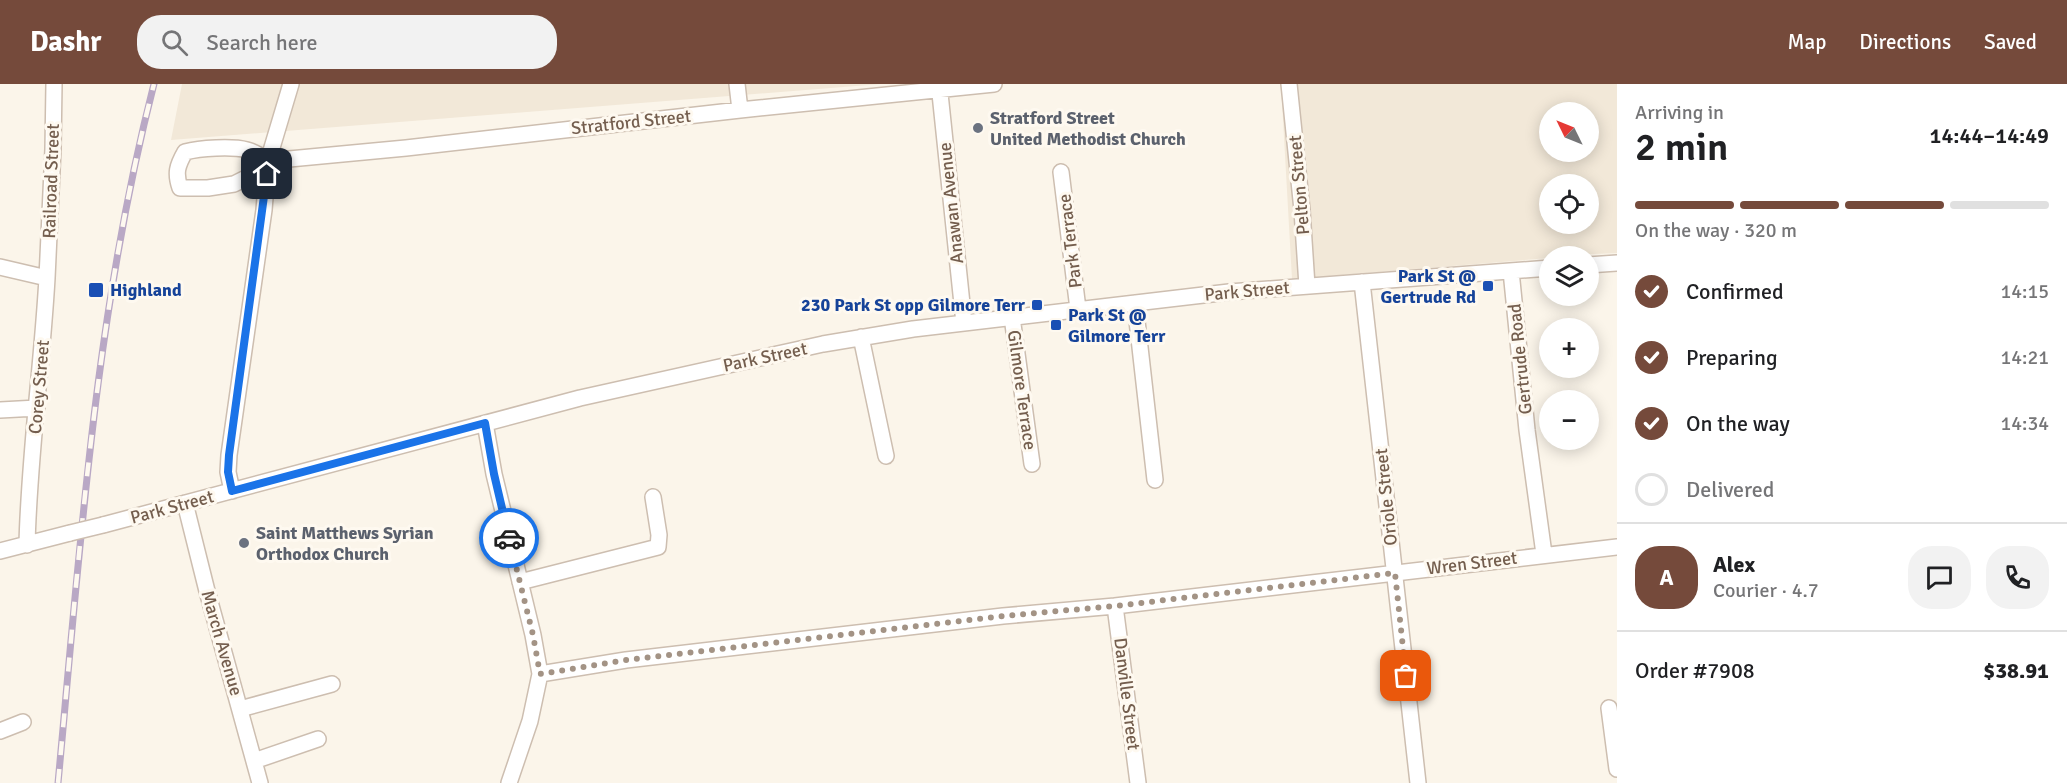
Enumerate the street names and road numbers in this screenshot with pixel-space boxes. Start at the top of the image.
street label: Stratford Street [570,105,692,139]
street label: Railroad Street [38,123,64,239]
street label: Pelton Street [1284,134,1314,236]
street label: Anawan Avenue [934,141,968,265]
street label: Park Terrace [1053,193,1087,289]
street label: Park Street [1203,276,1291,306]
street label: Gertrude Road [1503,302,1537,416]
street label: Gilmore Terrace [1003,329,1041,451]
street label: Park Street [721,337,809,377]
street label: Corey Street [24,339,54,435]
street label: Oriole Street [1370,447,1402,547]
street label: Park Street [128,485,216,529]
street label: Wren Street [1426,547,1518,579]
street label: March Avenue [196,588,248,698]
street label: Danville Street [1109,637,1145,751]

